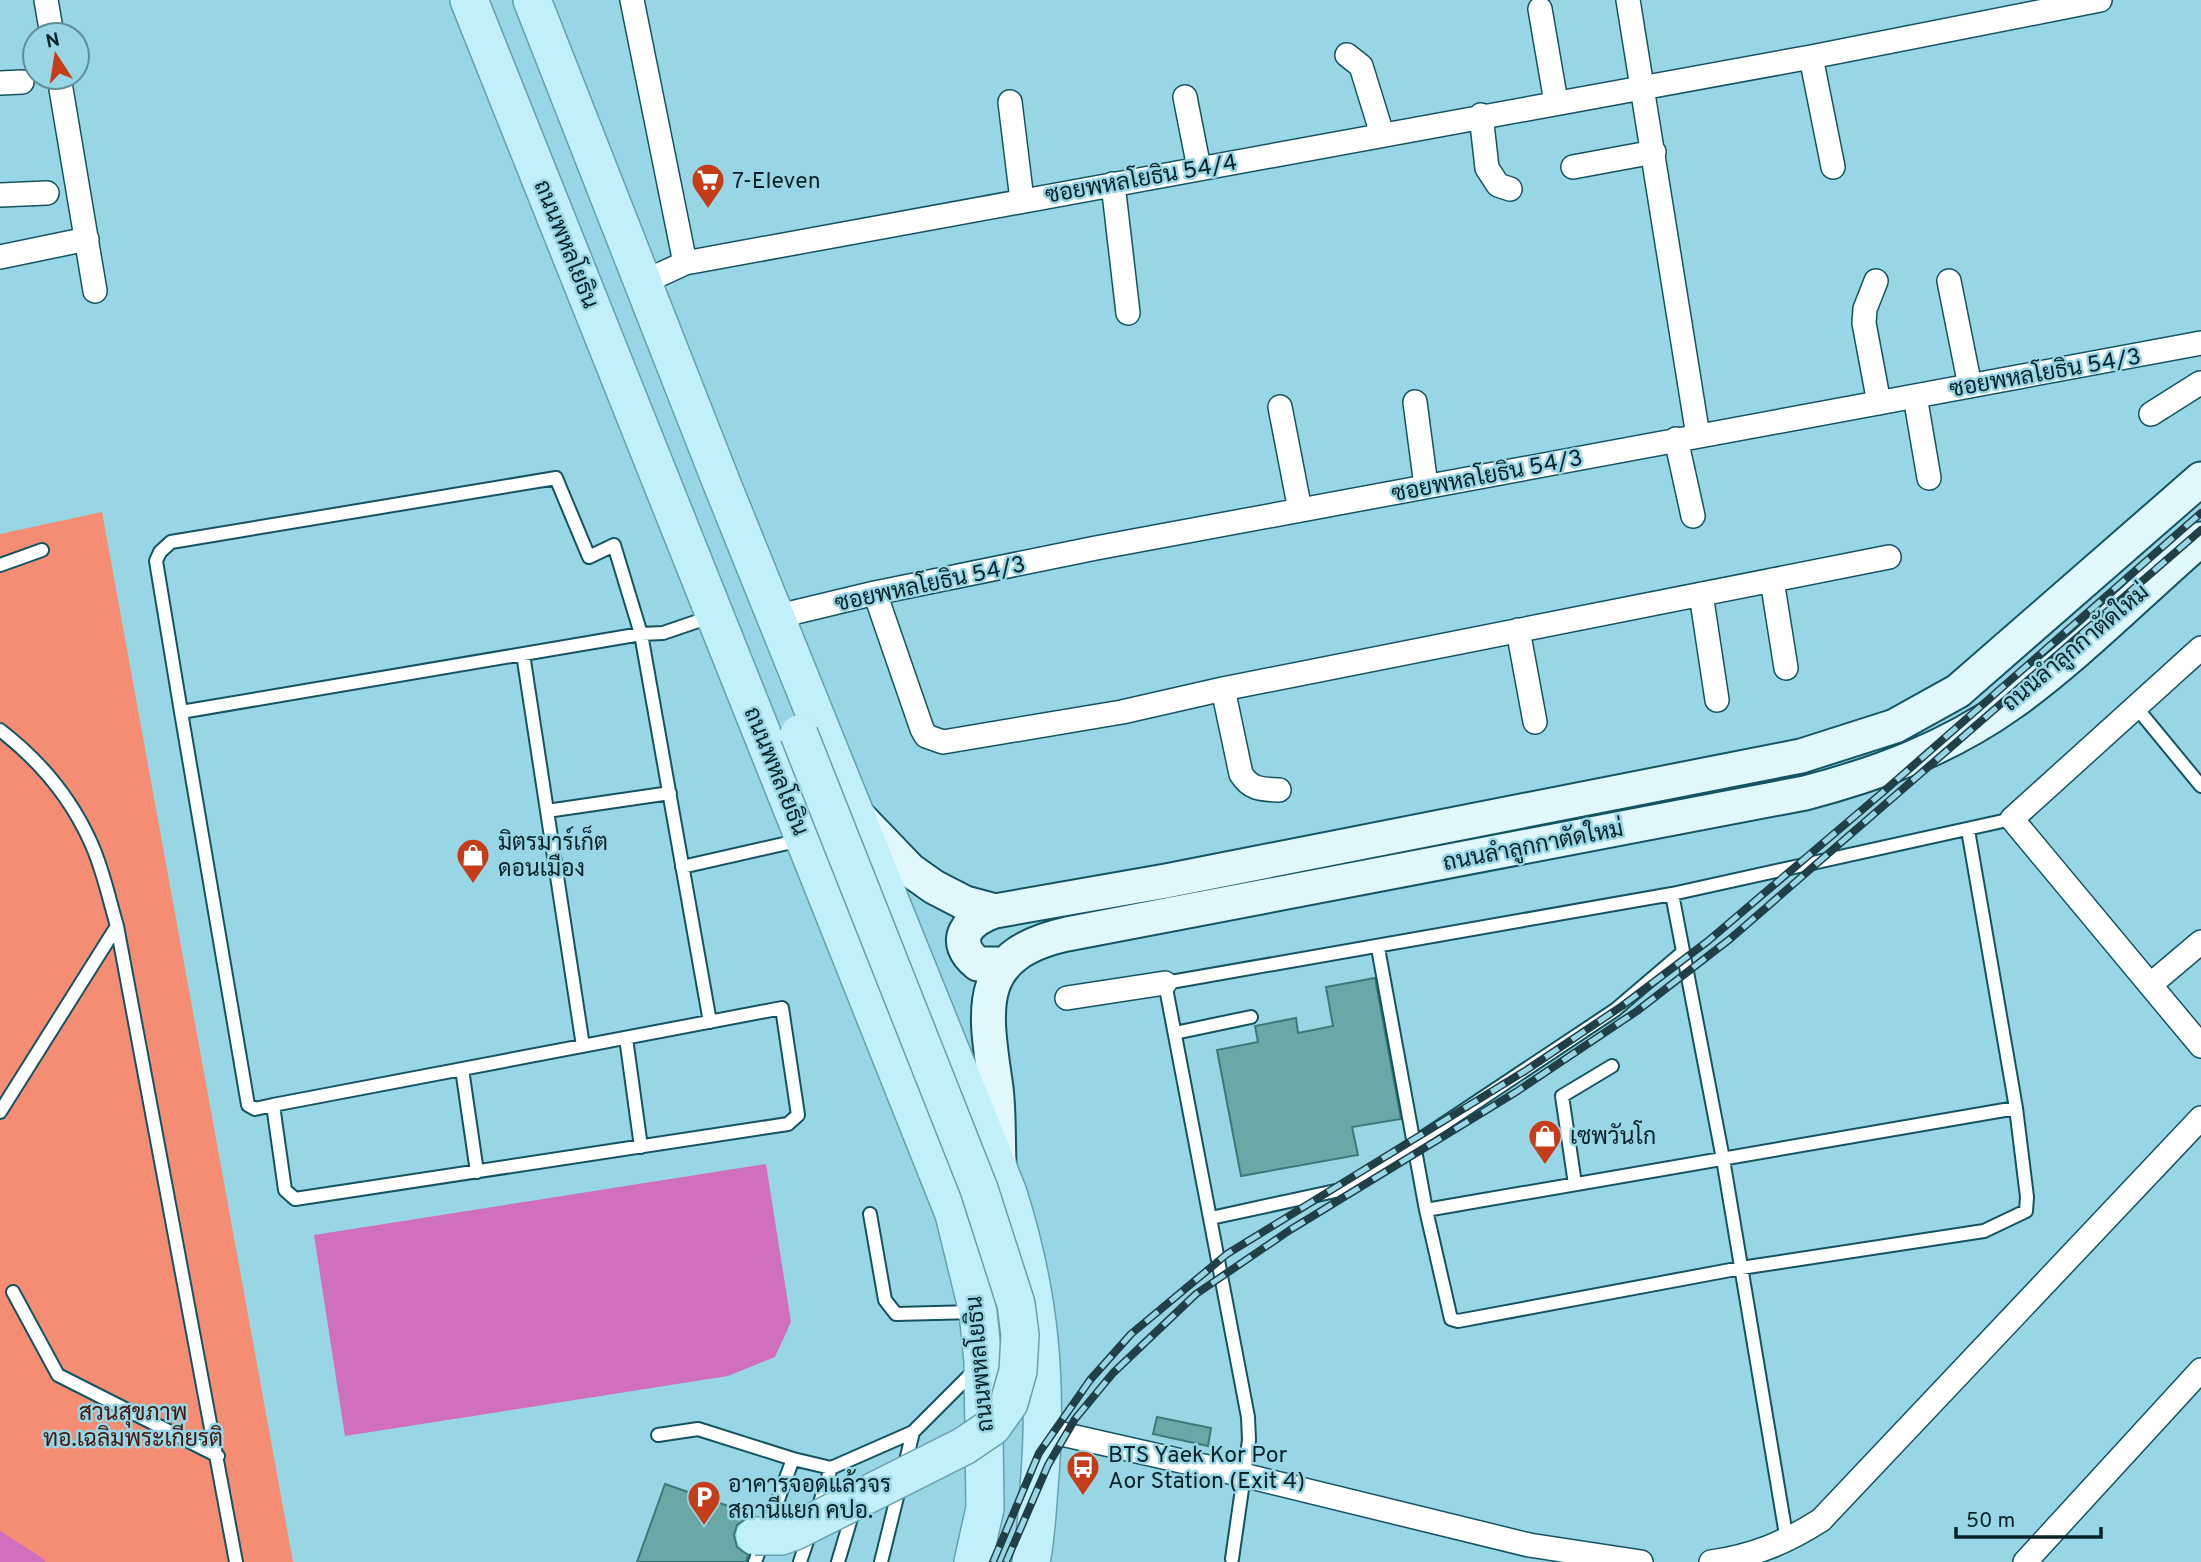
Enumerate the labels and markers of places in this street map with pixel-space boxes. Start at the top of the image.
supermarket icon: 7-Eleven [689,161,727,210]
place label: 7-Eleven [732,168,821,197]
place label: มิตรมาร์เก็ต ดอนเมือง [498,825,608,885]
shop icon: มิตรมาร์เก็ต ดอนเมือง [454,836,492,885]
shop icon: เซพวันโก [1526,1117,1564,1166]
place label: เซพวันโก [1570,1120,1656,1153]
place label: BTS Yaek Kor Por Aor Station (Exit 4) [1108,1442,1305,1497]
bus stop icon: BTS Yaek Kor Por Aor Station (Exit 4) [1064,1448,1102,1497]
place label: อาคารจอดแล้วจร สถานีแยก คปอ. [728,1469,891,1527]
parking icon: อาคารจอดแล้วจร สถานีแยก คปอ. [685,1478,723,1527]

